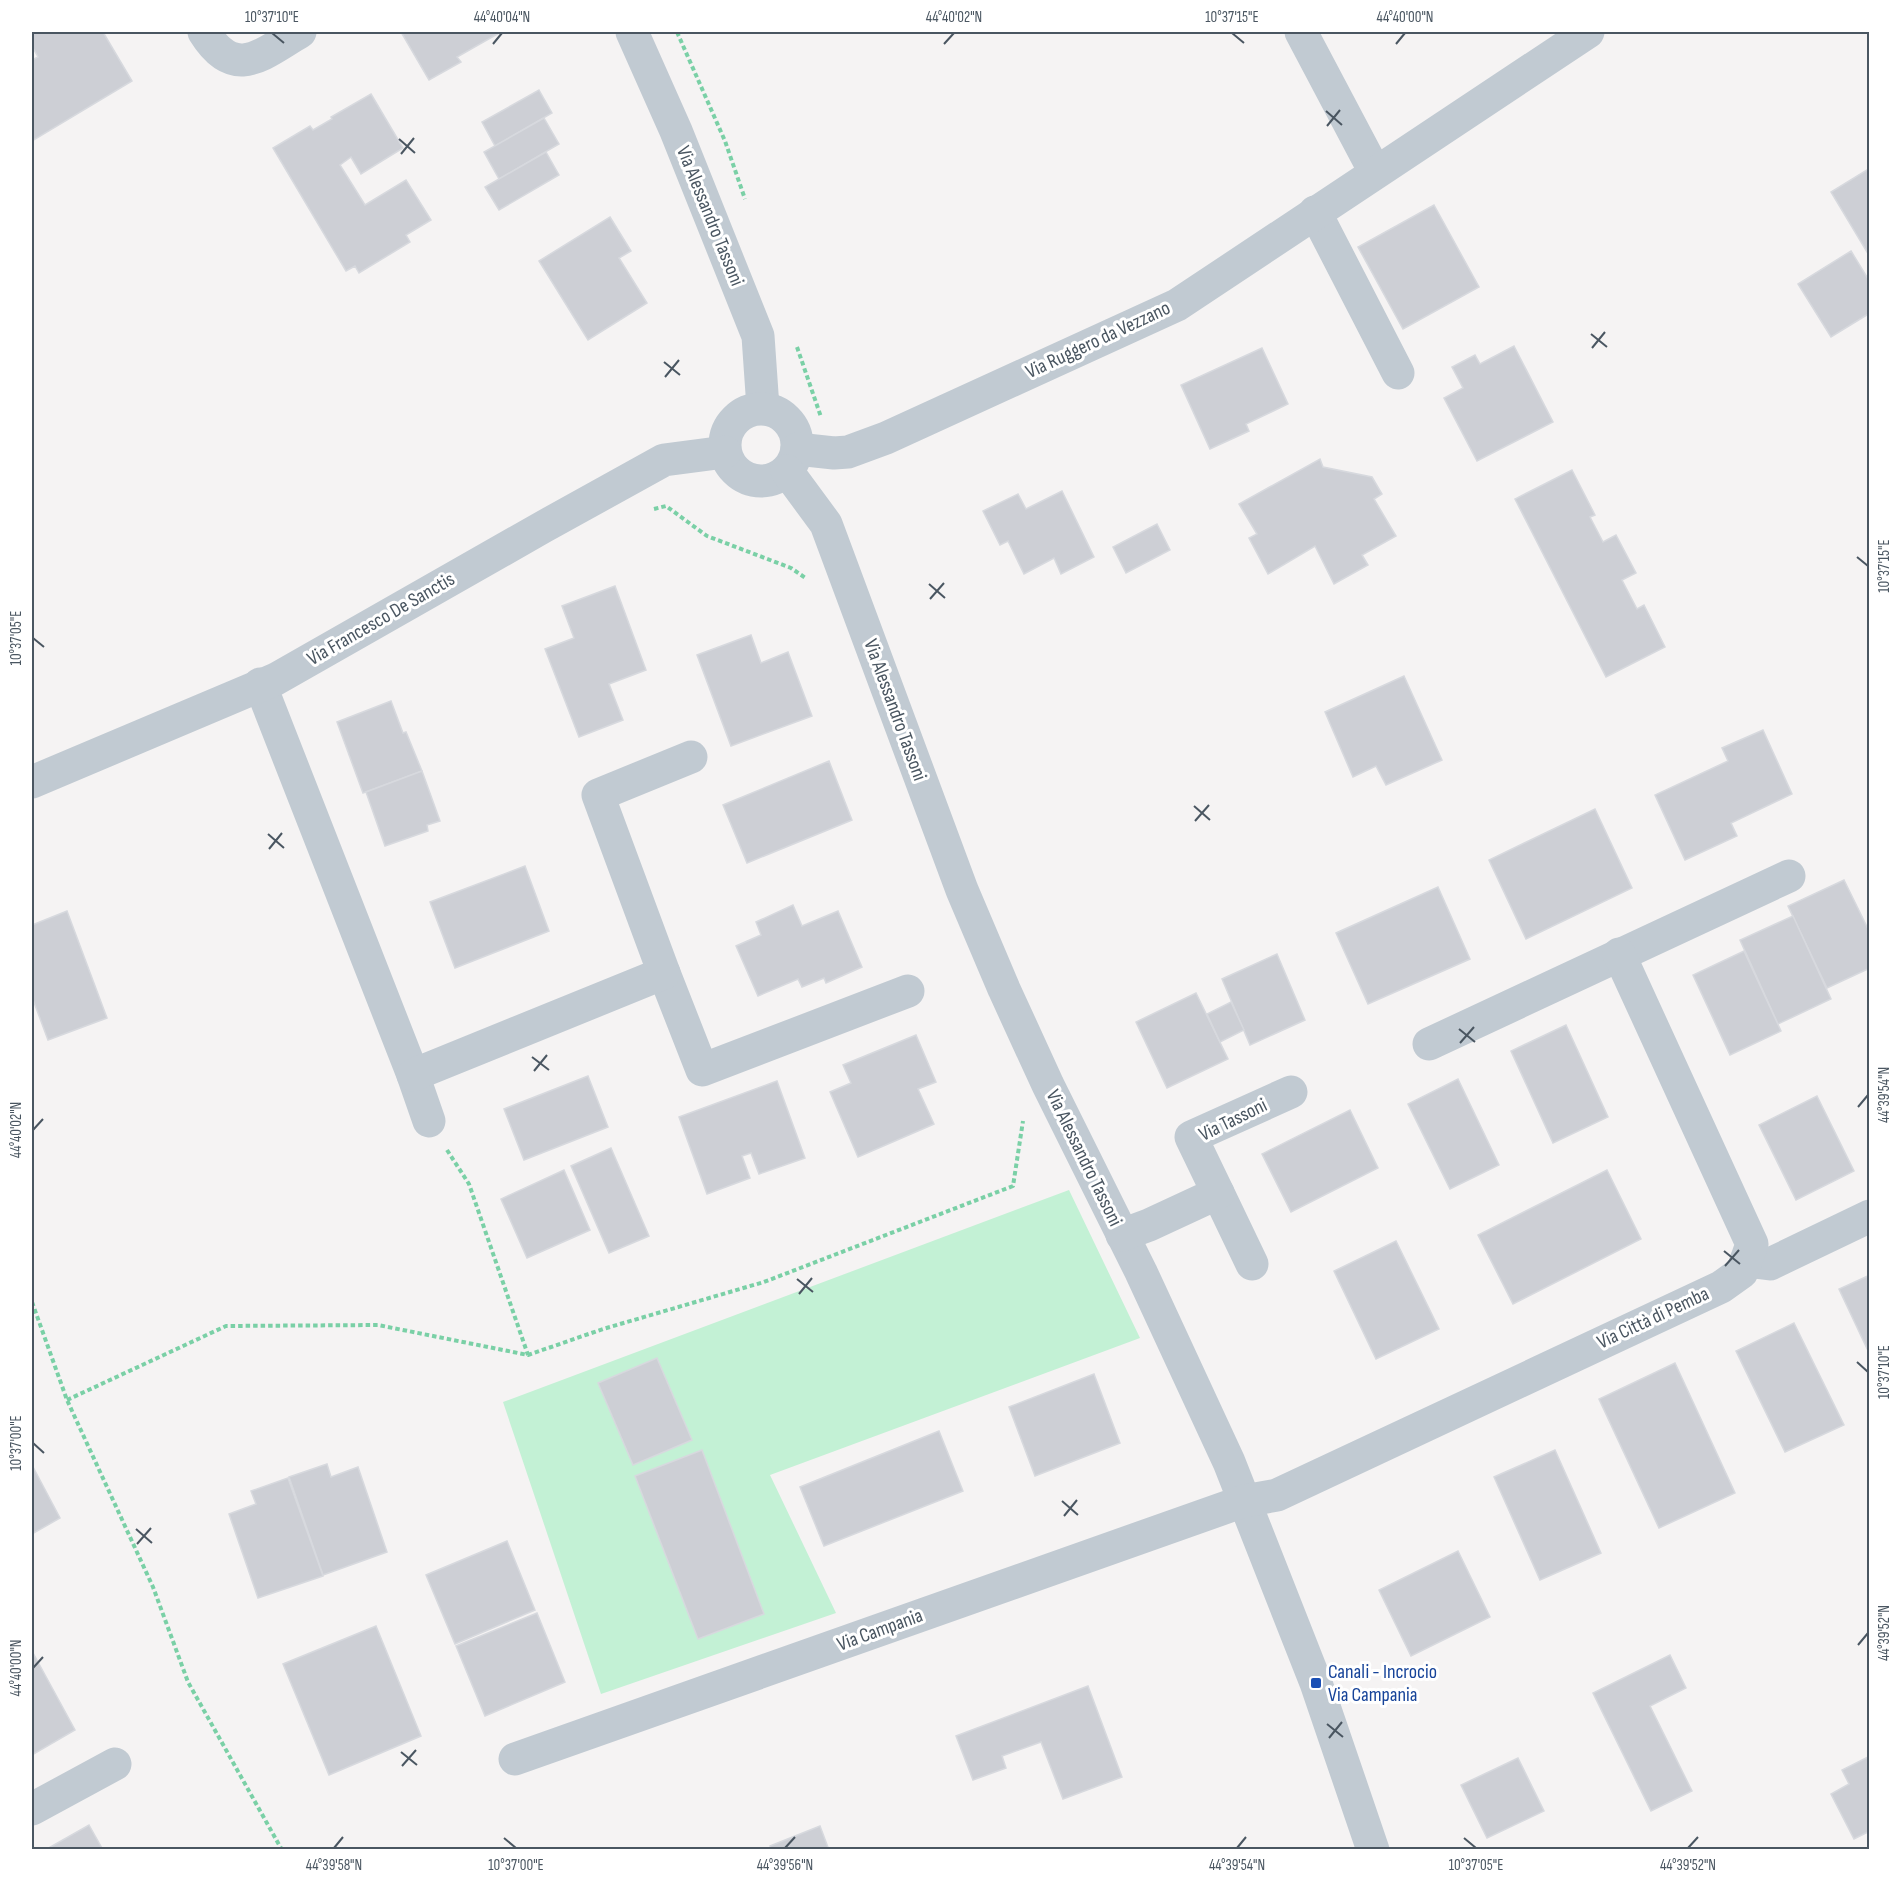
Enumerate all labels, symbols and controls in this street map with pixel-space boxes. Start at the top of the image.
text: 10°37'10"E [245,8,299,27]
text: 44°40'04"N [474,8,530,27]
text: 44°40'02"N [926,8,982,27]
text: 10°37'15"E [1205,8,1259,27]
text: 44°40'00"N [1377,8,1433,27]
street label: Via Alessandro Tassoni [671,142,749,290]
street label: Via Ruggero da Vezzano [1022,296,1174,384]
text: 10°37'15"E [1875,539,1894,593]
street label: Via Francesco De Sanctis [303,567,459,671]
text: 10°37'05"E [7,611,26,665]
street label: Via Alessandro Tassoni [858,636,932,784]
text: 44°39'54"N [1875,1067,1894,1123]
street label: Via Alessandro Tassoni [1041,1086,1127,1230]
street label: Via Tassoni [1195,1093,1271,1147]
text: 44°40'02"N [7,1102,26,1158]
street label: Via Città di Pemba [1593,1282,1713,1354]
text: 10°37'10"E [1875,1345,1894,1399]
text: 10°37'00"E [7,1415,26,1471]
street label: Via Campania [834,1603,926,1657]
text: 44°39'52"N [1875,1605,1894,1661]
text: 44°40'00"N [7,1640,26,1696]
place label: Canali - Incrocio Via Campania [1328,1660,1437,1707]
marker: Canali - Incrocio Via Campania [1309,1676,1323,1690]
text: 44°39'58"N [306,1856,362,1875]
text: 10°37'00"E [488,1856,544,1875]
text: 44°39'56"N [757,1856,813,1875]
text: 44°39'54"N [1209,1856,1265,1875]
text: 10°37'05"E [1449,1856,1503,1875]
text: 44°39'52"N [1660,1856,1716,1875]

